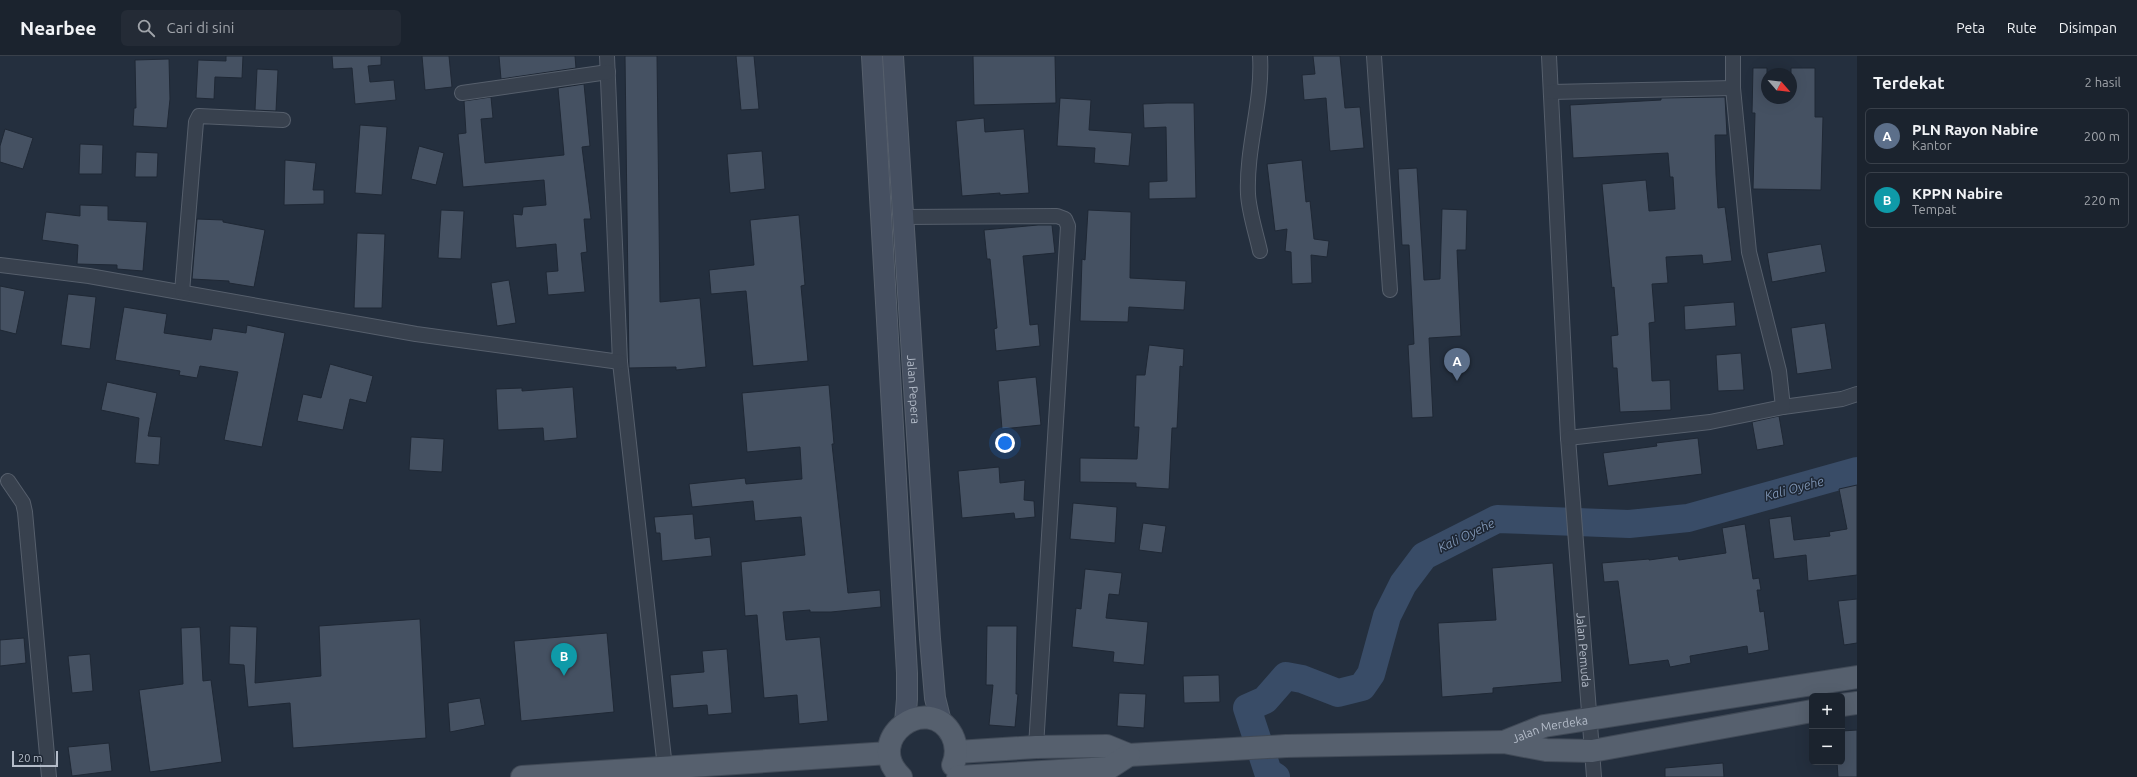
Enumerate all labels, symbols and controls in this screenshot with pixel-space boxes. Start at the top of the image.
search box [121,10,401,46]
text: Nearbee [20,17,97,39]
icon: search [135,17,157,39]
text: Cari di sini [167,19,234,36]
text: Peta [1956,20,1985,36]
text: Rute [2007,20,2037,36]
text: Disimpan [2059,20,2117,36]
north arrow [1761,68,1797,104]
text: Terdekat [1873,73,1945,92]
text: 2 hasil [2084,75,2121,89]
text: PLN Rayon Nabire [1912,121,2038,138]
text: A [1882,129,1892,143]
text: 200 m [2084,129,2120,143]
text: Kantor [1912,138,1952,152]
text: KPPN Nabire [1912,185,2003,202]
text: B [1883,193,1891,207]
text: 220 m [2084,193,2120,207]
text: Tempat [1912,202,1956,216]
pin: A [1444,348,1470,381]
street label: Jalan Pepera [905,355,923,424]
your location [995,433,1015,453]
water label: Kali Oyehe [1763,473,1826,503]
water label: Kali Oyehe [1436,515,1497,555]
street label: Jalan Pemuda [1575,612,1594,688]
pin: B [551,643,577,676]
map controls [1809,693,1845,765]
button: + [1809,693,1845,729]
street label: Jalan Merdeka [1510,713,1589,745]
button: − [1809,729,1845,765]
scale bar [12,749,58,768]
text: 20 m [18,752,42,764]

